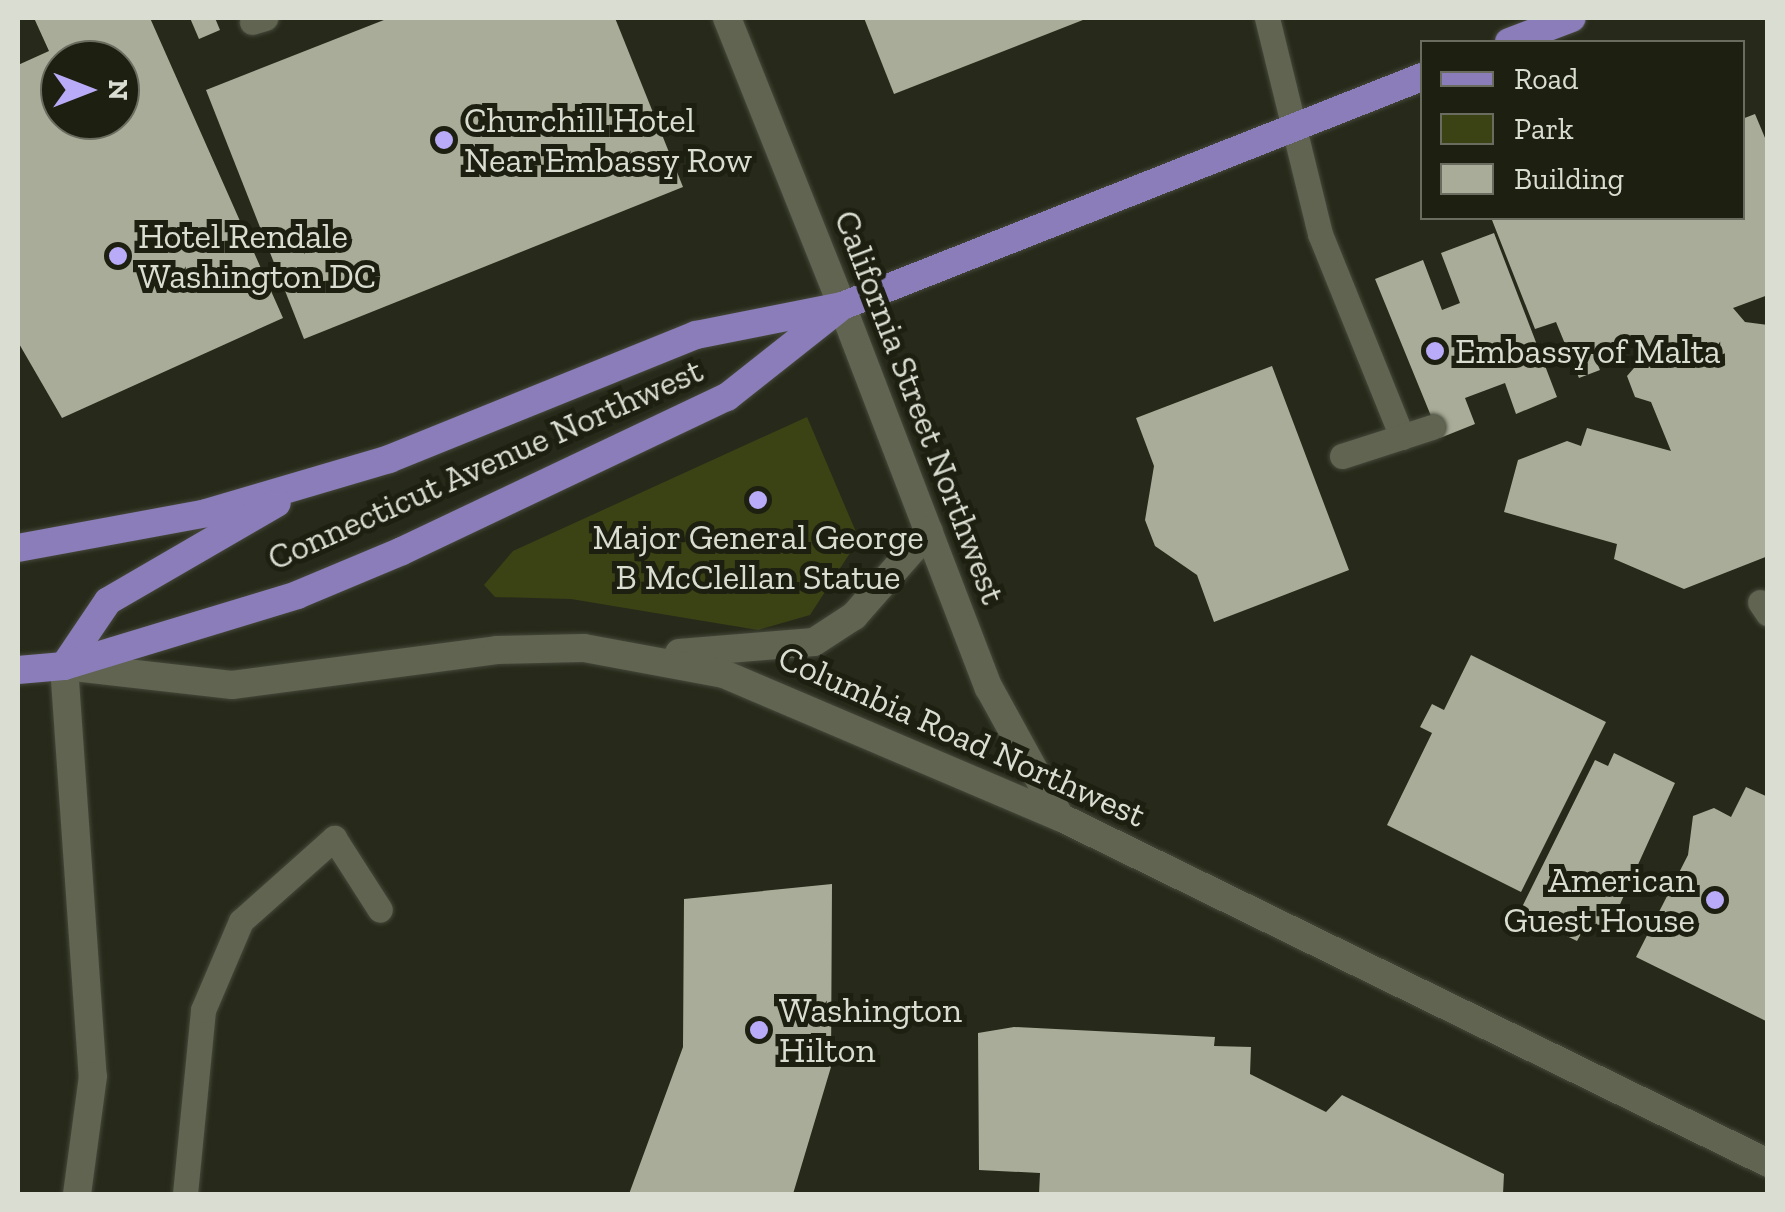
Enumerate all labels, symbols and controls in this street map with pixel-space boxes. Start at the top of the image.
north arrow [40,40,140,140]
legend [1420,40,1745,220]
text: Road [1514,61,1579,97]
text: N [102,79,135,101]
place label: Churchill Hotel Near Embassy Row [464,99,754,181]
text: Park [1514,111,1574,147]
marker: Churchill Hotel Near Embassy Row [433,129,455,151]
text: Building [1514,161,1624,197]
street label: California Street Northwest [826,204,1014,610]
place label: Hotel Rendale Washington DC [138,215,376,297]
marker: Hotel Rendale Washington DC [107,245,129,267]
place label: Embassy of Malta [1455,330,1722,372]
marker: Embassy of Malta [1424,340,1446,362]
street label: Connecticut Avenue Northwest [261,349,709,579]
marker: Major General George B McClellan Statue [747,489,769,511]
place label: Major General George B McClellan Statue [592,516,924,598]
street label: Columbia Road Northwest [772,636,1152,836]
place label: American Guest House [1503,859,1695,941]
marker: American Guest House [1704,889,1726,911]
place label: Washington Hilton [779,989,962,1071]
marker: Washington Hilton [748,1019,770,1041]

